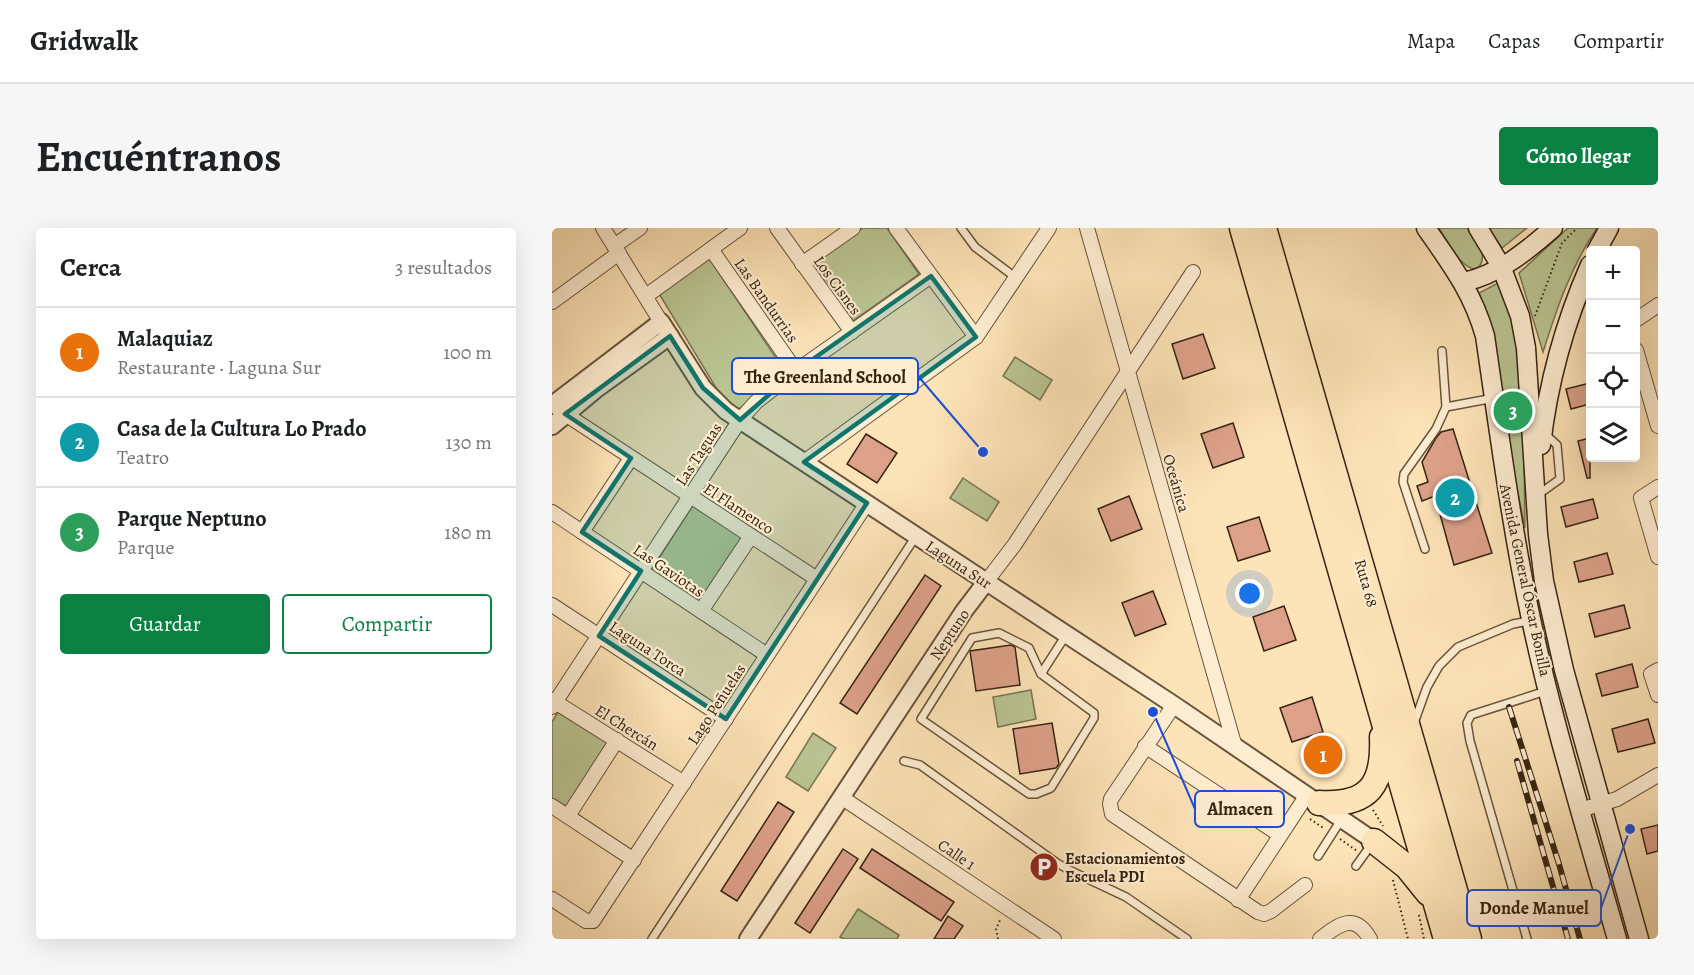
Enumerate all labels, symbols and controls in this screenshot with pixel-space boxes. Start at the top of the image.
text: Gridwalk [30,22,138,60]
text: Mapa [1407,27,1455,55]
text: Capas [1488,27,1541,55]
text: Compartir [1574,27,1664,55]
button: Cómo llegar [1499,127,1658,185]
text: Encuéntranos [36,128,281,185]
map controls [1586,246,1640,462]
button: + [1586,246,1640,300]
text: Cerca [60,250,122,285]
street label: Los Cisnes [808,251,866,320]
text: 3 resultados [395,254,492,281]
street label: Las Bandurrias [729,254,804,347]
button: − [1586,300,1640,354]
text: Malaquiaz [117,324,213,354]
text: 1 [76,339,83,366]
text: 100 m [443,339,492,366]
text: Restaurante · Laguna Sur [117,354,321,381]
button: locate [1586,354,1640,408]
callout: The Greenland School [732,358,918,394]
text: The Greenland School [744,365,906,389]
pin: 3 [1494,388,1532,434]
button: layers [1586,408,1640,462]
text: Casa de la Cultura Lo Prado [117,414,367,444]
street label: Las Taguas [670,419,727,490]
text: 2 [75,429,84,456]
text: 130 m [446,429,492,456]
text: Teatro [117,444,169,471]
street label: Oceánica [1157,452,1195,515]
pin: 2 [1436,476,1474,520]
street label: El Flamenco [699,478,778,540]
street label: Avenida General Óscar Bonilla [1494,481,1556,679]
text: Parque Neptuno [117,504,267,534]
text: 3 [75,519,84,546]
text: 180 m [444,519,492,546]
text: Parque [117,534,175,561]
street label: Laguna Sur [921,535,996,594]
street label: Las Gaviotas [628,539,708,603]
street label: Ruta 68 [1349,557,1383,610]
your location [1235,579,1264,608]
button: Guardar [60,594,270,654]
button: Compartir [282,594,492,654]
street label: Neptuno [925,605,975,665]
street label: Laguna Torca [605,616,691,682]
street label: Lago Peñuelas [682,660,751,749]
street label: El Chercán [591,700,663,756]
pin: 1 [1304,732,1342,778]
callout: Almacen [1195,791,1284,827]
text: Almacen [1206,797,1273,821]
street label: Calle 1 [933,834,980,876]
place label: Estacionamientos Escuela PDI [1065,848,1185,888]
parking icon: Estacionamientos Escuela PDI [1028,851,1060,883]
callout: Donde Manuel [1467,890,1601,926]
text: Donde Manuel [1479,896,1589,920]

